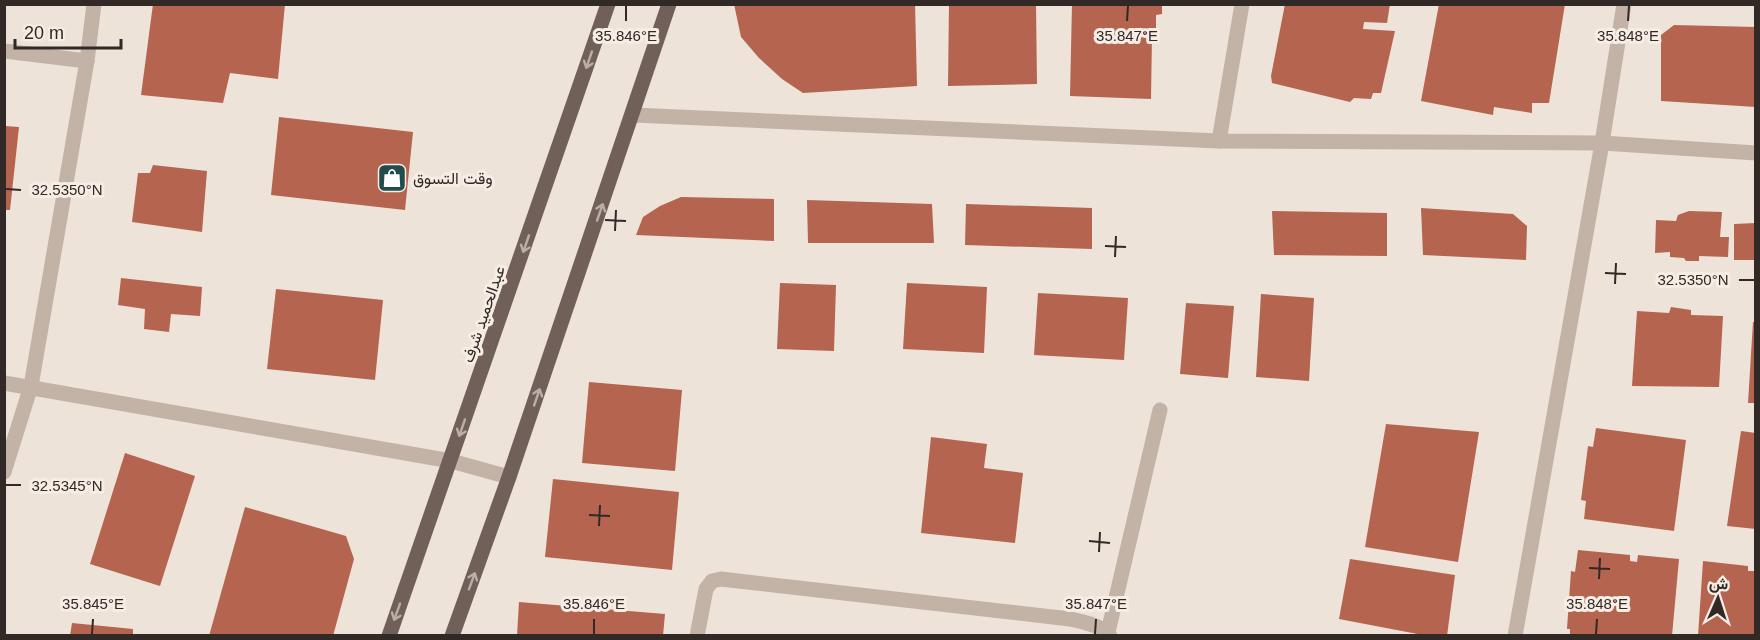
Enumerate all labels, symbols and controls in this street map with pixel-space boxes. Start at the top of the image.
scale bar [15,12,122,50]
text: 20 m [24,23,64,43]
text: 35.846°E [595,27,657,44]
text: 35.847°E [1096,27,1158,44]
text: 35.848°E [1597,27,1659,44]
one-way arrow [583,50,594,69]
shop icon: وقت التسوق [376,162,408,194]
place label: وقت التسوق [413,170,493,189]
text: 32.5350°N [31,181,103,198]
one-way arrow [595,203,606,222]
one-way arrow [519,234,530,253]
street label: عبدالحميد شرف [459,264,510,365]
text: 32.5350°N [1657,271,1729,288]
one-way arrow [532,388,543,407]
one-way arrow [456,419,467,437]
text: 32.5345°N [31,477,103,494]
north arrow [1688,568,1748,628]
one-way arrow [467,572,478,590]
text: ش [1709,575,1729,594]
text: 35.845°E [62,595,124,612]
text: 35.846°E [563,595,625,612]
text: 35.847°E [1065,595,1127,612]
text: 35.848°E [1566,595,1628,612]
one-way arrow [391,602,402,621]

